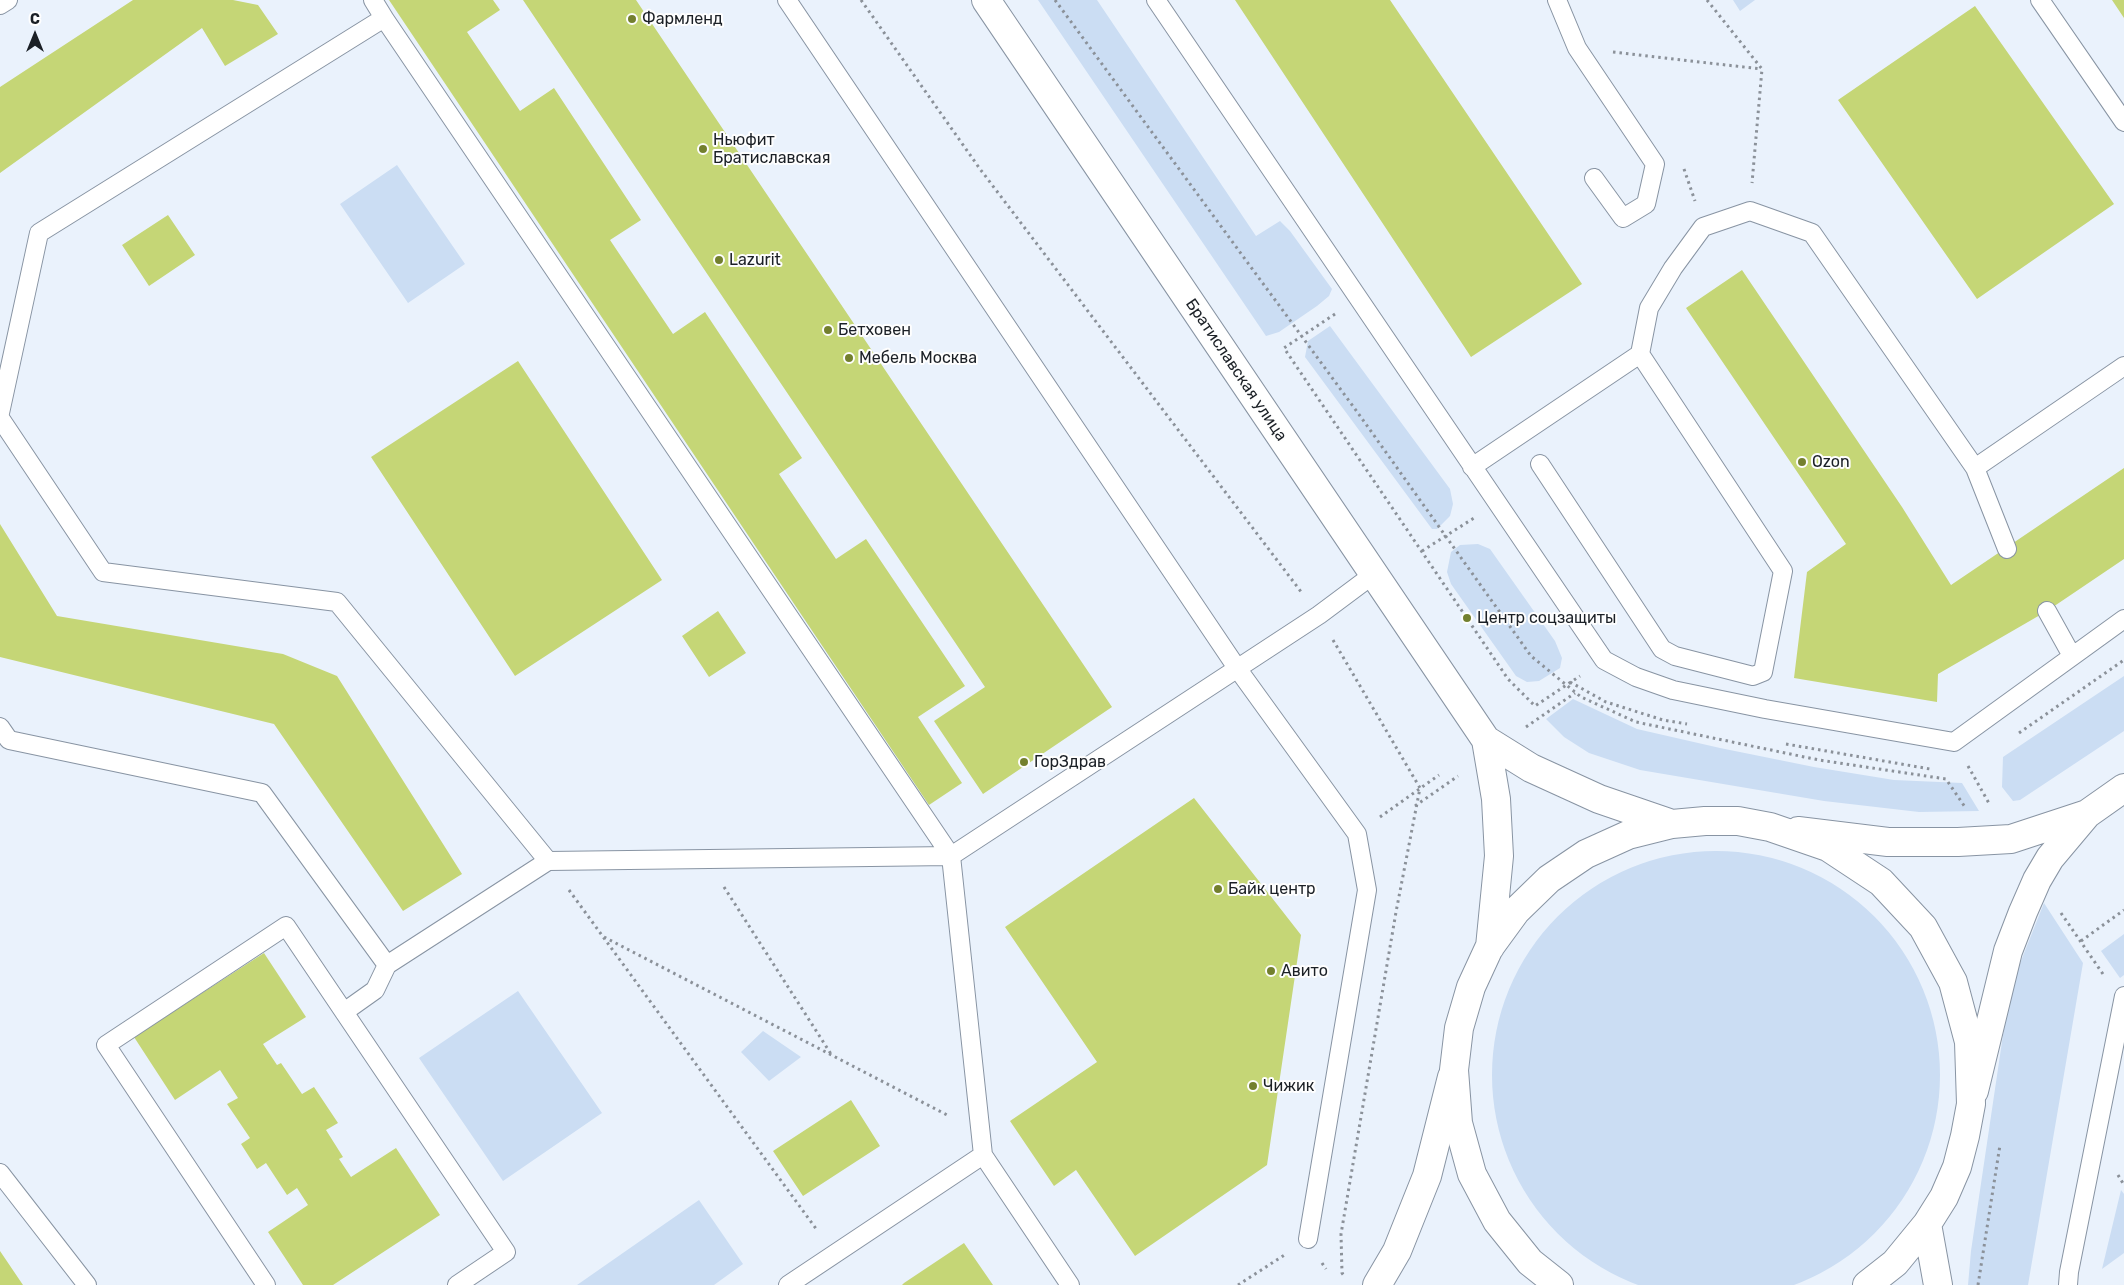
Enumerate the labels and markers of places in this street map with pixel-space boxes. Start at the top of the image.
place label: Фармленд [642,9,723,29]
marker: Фармленд [626,13,638,25]
place label: Ньюфит Братиславская [713,130,830,168]
marker: Ньюфит Братиславская [697,143,709,155]
place label: Lazurit [729,250,781,270]
marker: Lazurit [713,254,725,266]
place label: Бетховен [838,320,911,340]
marker: Бетховен [822,324,834,336]
place label: Мебель Москва [859,348,977,368]
marker: Мебель Москва [843,352,855,364]
place label: Ozon [1812,452,1850,472]
marker: Ozon [1796,456,1808,468]
place label: Центр соцзащиты [1477,608,1616,628]
marker: Центр соцзащиты [1461,612,1473,624]
place label: ГорЗдрав [1034,752,1106,772]
marker: ГорЗдрав [1018,756,1030,768]
place label: Байк центр [1228,879,1316,899]
marker: Байк центр [1212,883,1224,895]
place label: Авито [1281,961,1328,981]
marker: Авито [1265,965,1277,977]
place label: Чижик [1263,1076,1314,1096]
marker: Чижик [1247,1080,1259,1092]

